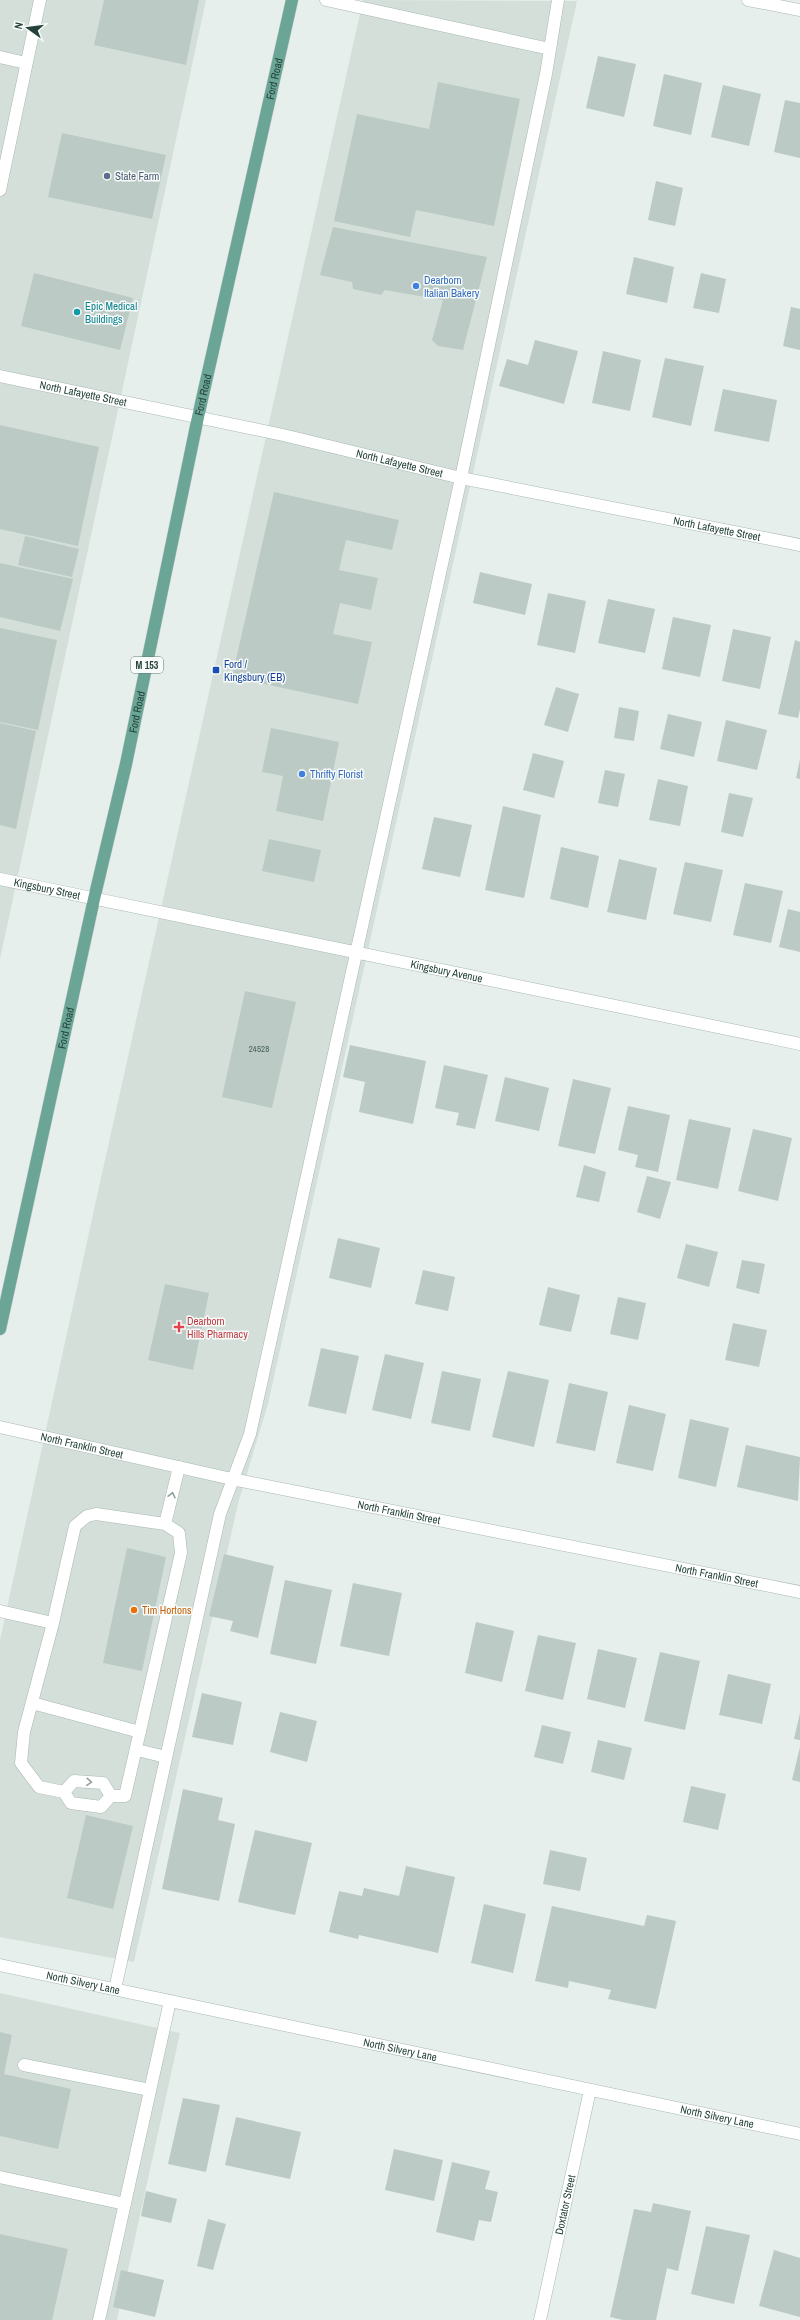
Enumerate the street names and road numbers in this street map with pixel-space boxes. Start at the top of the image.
street label: Ford Road [263,57,286,101]
street label: Ford Road [192,373,214,417]
street label: North Lafayette Street [38,377,128,409]
street label: North Lafayette Street [355,446,445,480]
street label: North Lafayette Street [672,513,762,544]
road number: M 153 [131,657,163,673]
street label: Ford Road [126,690,148,734]
street label: Kingsbury Street [13,875,82,902]
street label: Kingsbury Avenue [409,957,484,985]
street label: Ford Road [54,1006,77,1050]
street label: North Franklin Street [39,1429,125,1461]
street label: North Franklin Street [356,1497,442,1527]
street label: North Franklin Street [674,1560,760,1591]
street label: North Silvery Lane [45,1968,121,1997]
street label: North Silvery Lane [362,2035,438,2064]
street label: North Silvery Lane [679,2102,755,2131]
street label: Doxtator Street [552,2173,578,2236]

